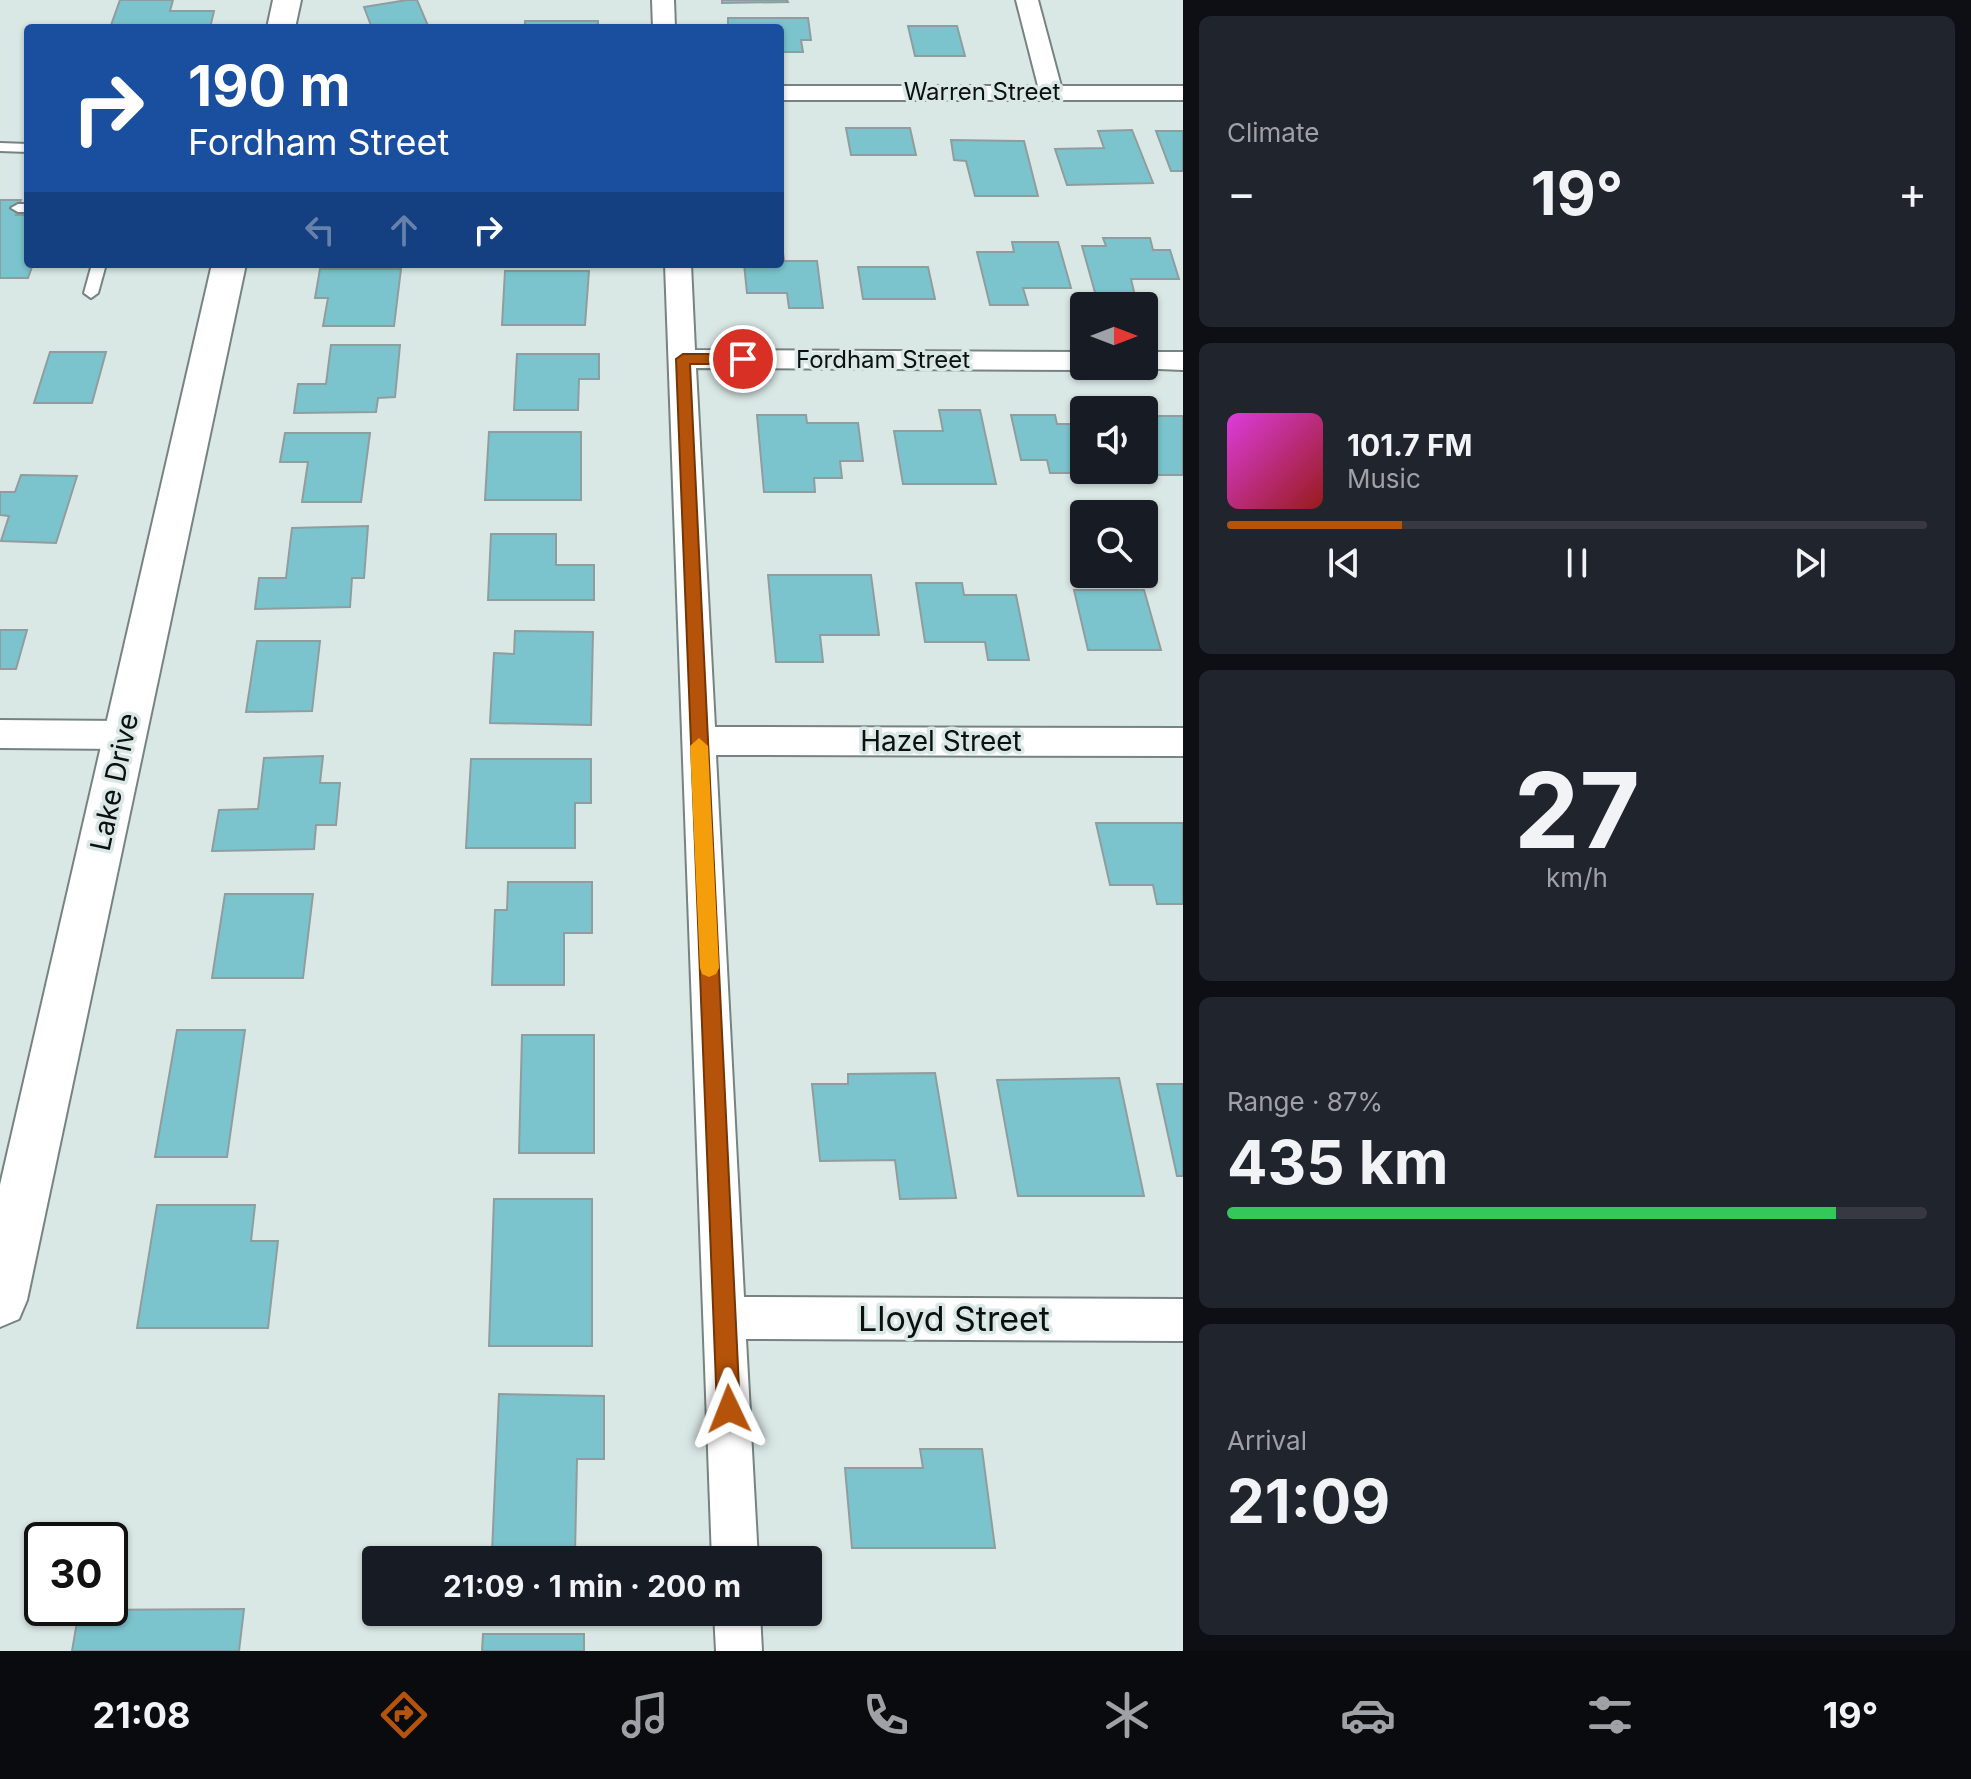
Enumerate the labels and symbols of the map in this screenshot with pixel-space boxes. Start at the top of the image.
street label: Warren Street [904,77,1060,106]
north arrow [1070,292,1158,380]
pin [709,325,777,393]
street label: Fordham Street [796,345,970,374]
street label: Lake Drive [83,710,145,854]
street label: Hazel Street [860,724,1022,758]
street label: Lloyd Street [858,1298,1050,1339]
position arrow [687,1367,771,1451]
speed limit sign: 30 [24,1522,128,1626]

